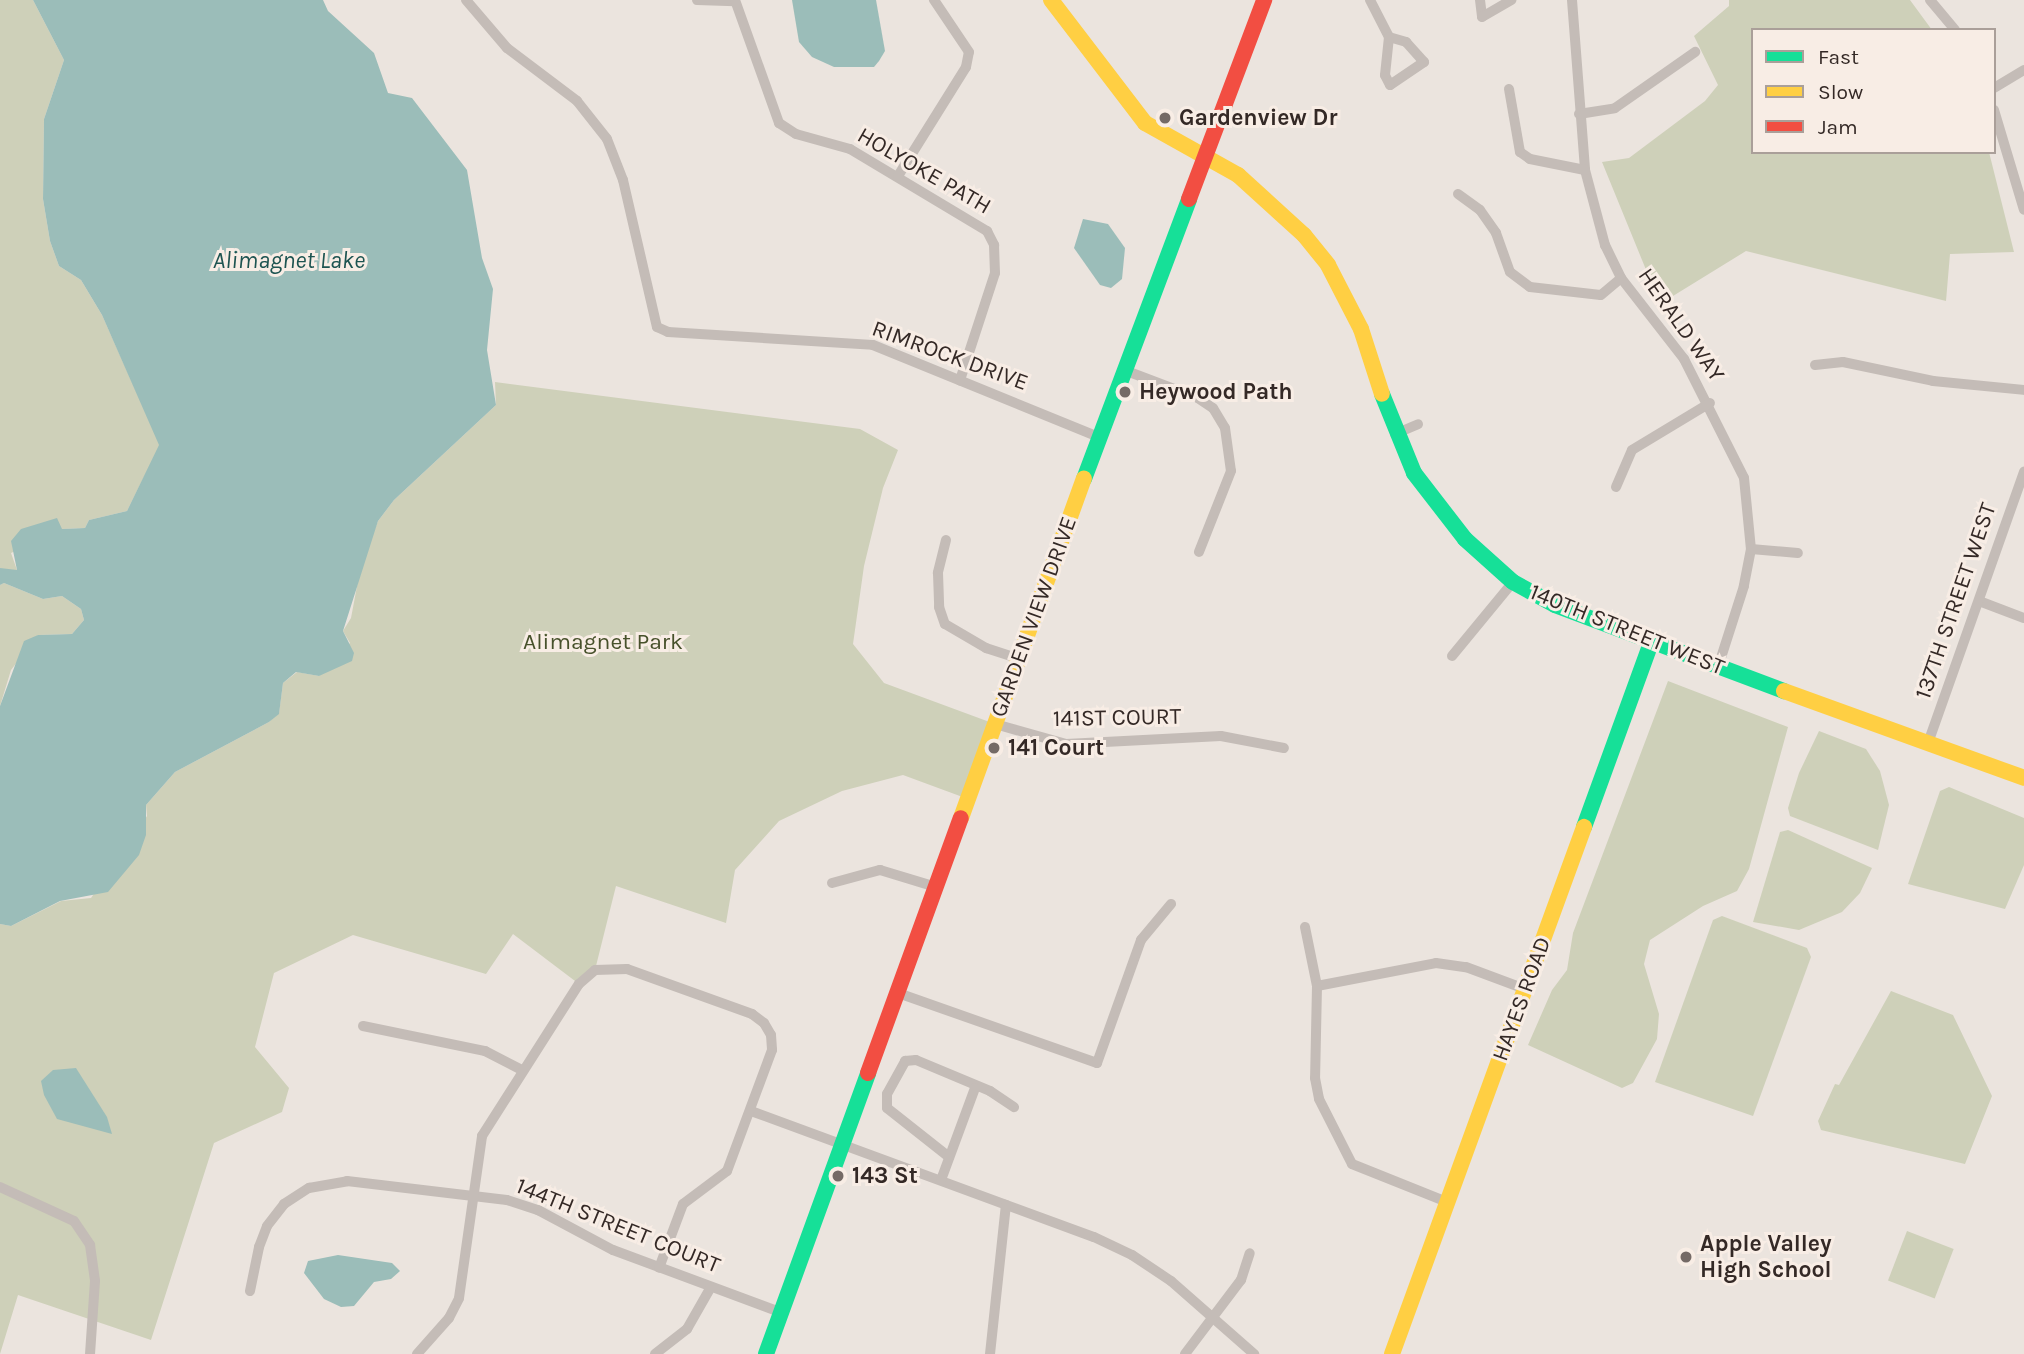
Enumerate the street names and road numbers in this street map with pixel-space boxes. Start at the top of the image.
street label: HOLYOKE PATH [852,122,996,220]
street label: HERALD WAY [1632,263,1730,387]
street label: RIMROCK DRIVE [868,315,1032,397]
street label: 137TH STREET WEST [1909,499,2003,703]
street label: GARDEN VIEW DRIVE [985,513,1083,721]
street label: 140TH STREET WEST [1526,578,1728,682]
street label: 141ST COURT [1053,703,1181,733]
street label: HAYES ROAD [1487,933,1557,1065]
street label: 144TH STREET COURT [512,1172,724,1280]

